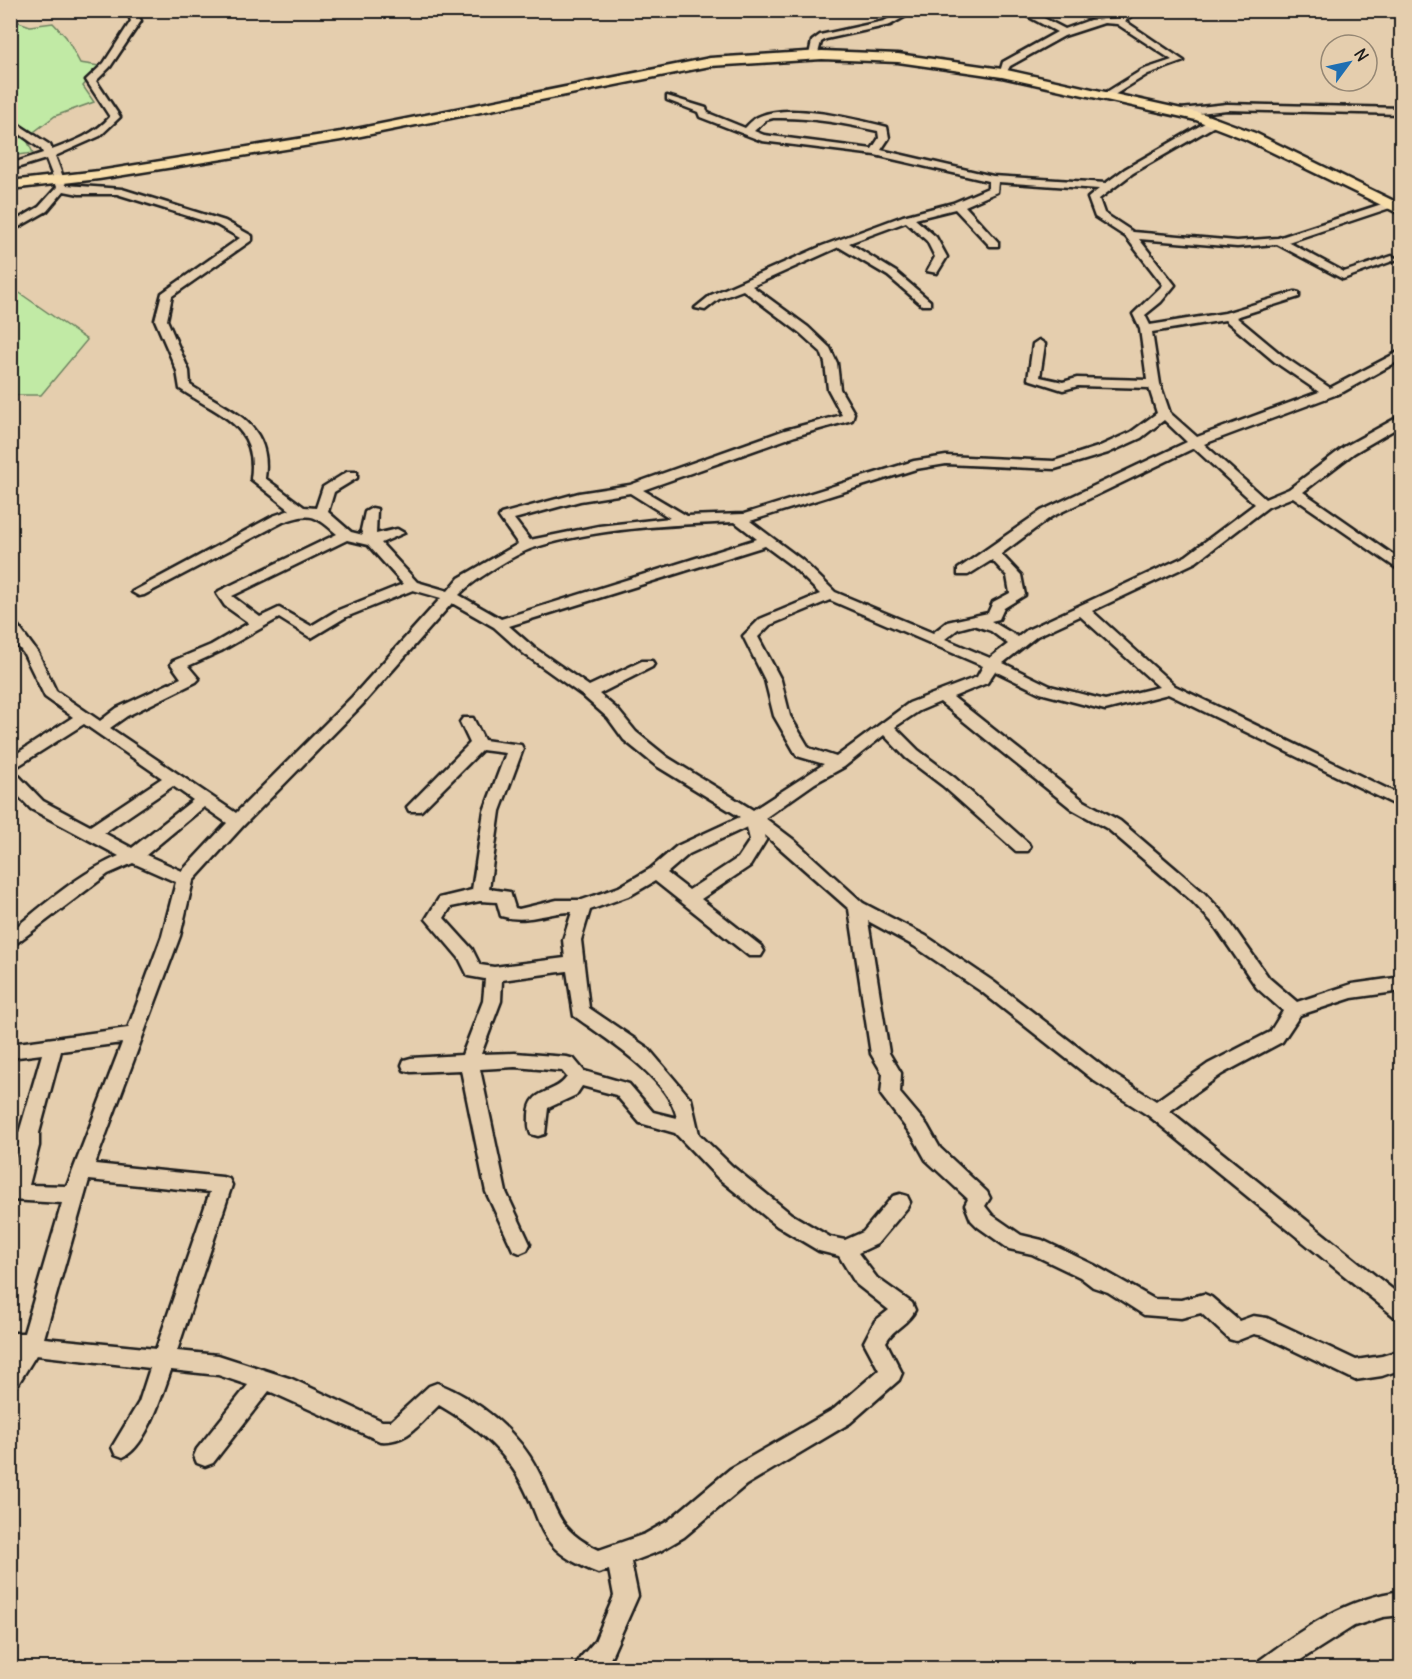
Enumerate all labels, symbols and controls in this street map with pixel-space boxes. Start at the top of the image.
north arrow [1319,33,1379,93]
text: N [1350,45,1373,65]

